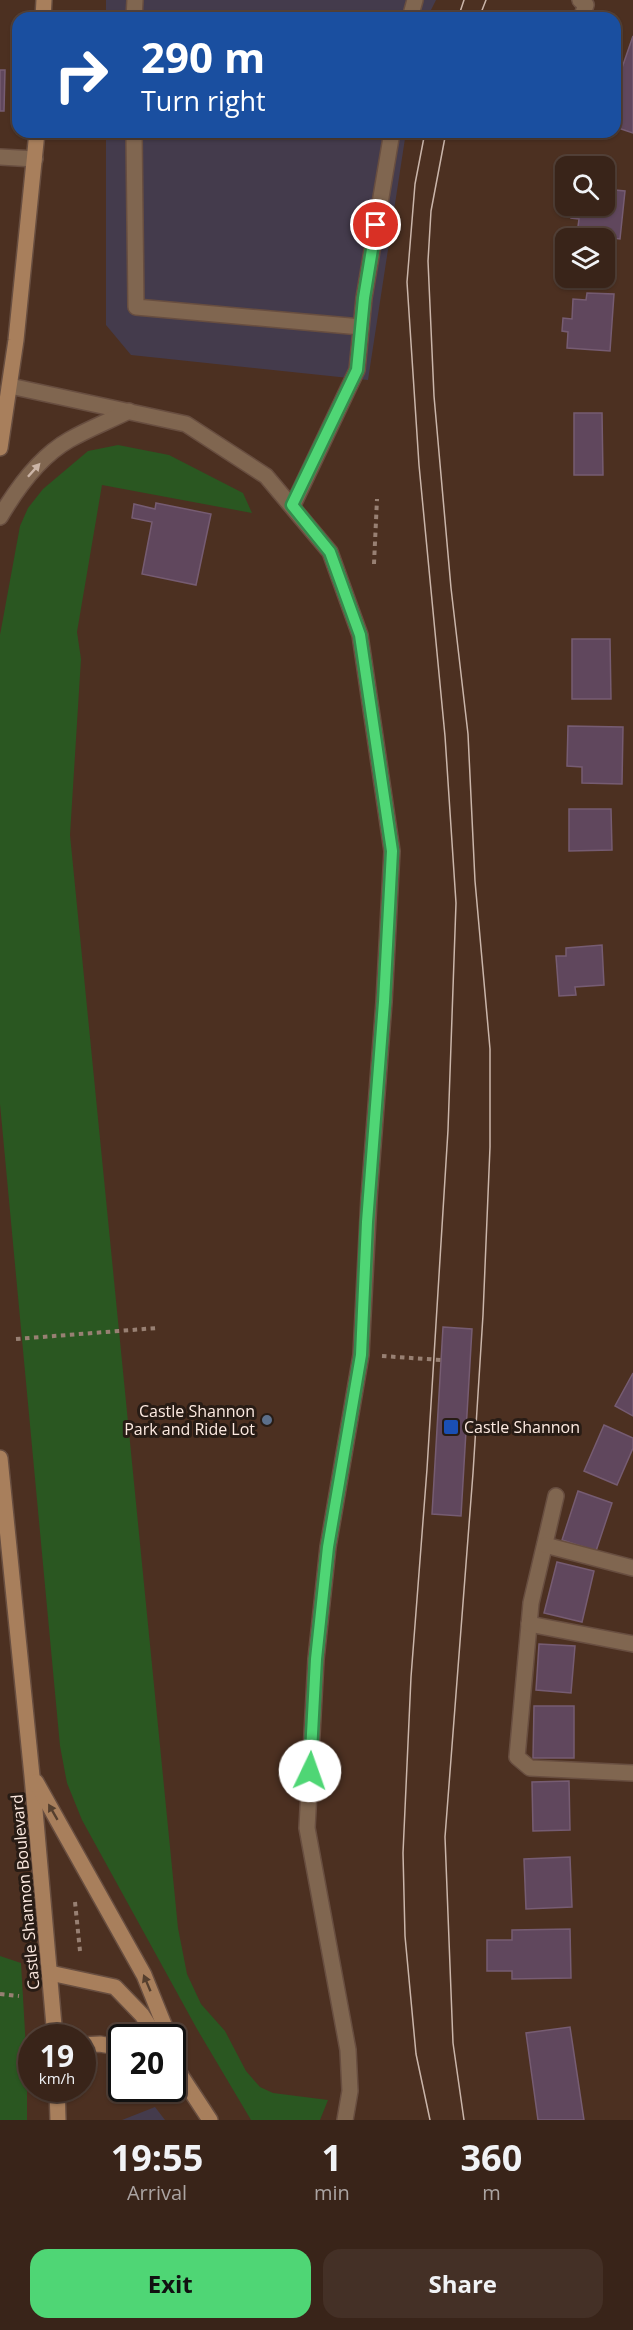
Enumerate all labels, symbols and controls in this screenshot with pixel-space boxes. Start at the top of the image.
text: 290 m [141,28,265,85]
icon: right [42,36,120,114]
text: Turn right [141,82,266,119]
map controls [555,156,615,288]
button: search [555,156,615,216]
pin [350,199,401,250]
icon: arrive [359,208,392,241]
button: layers [555,228,615,288]
one-way arrow [27,462,41,477]
place label: Castle Shannon Park and Ride Lot [124,1400,255,1440]
marker: Castle Shannon Park and Ride Lot [260,1413,274,1427]
place label: Castle Shannon [464,1416,580,1438]
marker: Castle Shannon [442,1418,460,1436]
position arrow [278,1739,342,1803]
street label: Castle Shannon Boulevard [5,1793,45,1991]
one-way arrow [48,1803,58,1820]
one-way arrow [142,1974,151,1992]
speed limit sign: 20 [108,2024,186,2102]
text: 19 [40,2035,74,2076]
text: km/h [39,2068,75,2088]
text: 19:55 [111,2133,203,2182]
text: 1 [322,2133,342,2182]
text: 360 [461,2133,522,2182]
text: Arrival [127,2179,187,2206]
text: min [314,2179,350,2206]
text: m [482,2179,501,2206]
button: Exit [30,2249,311,2318]
button: Share [323,2249,603,2318]

